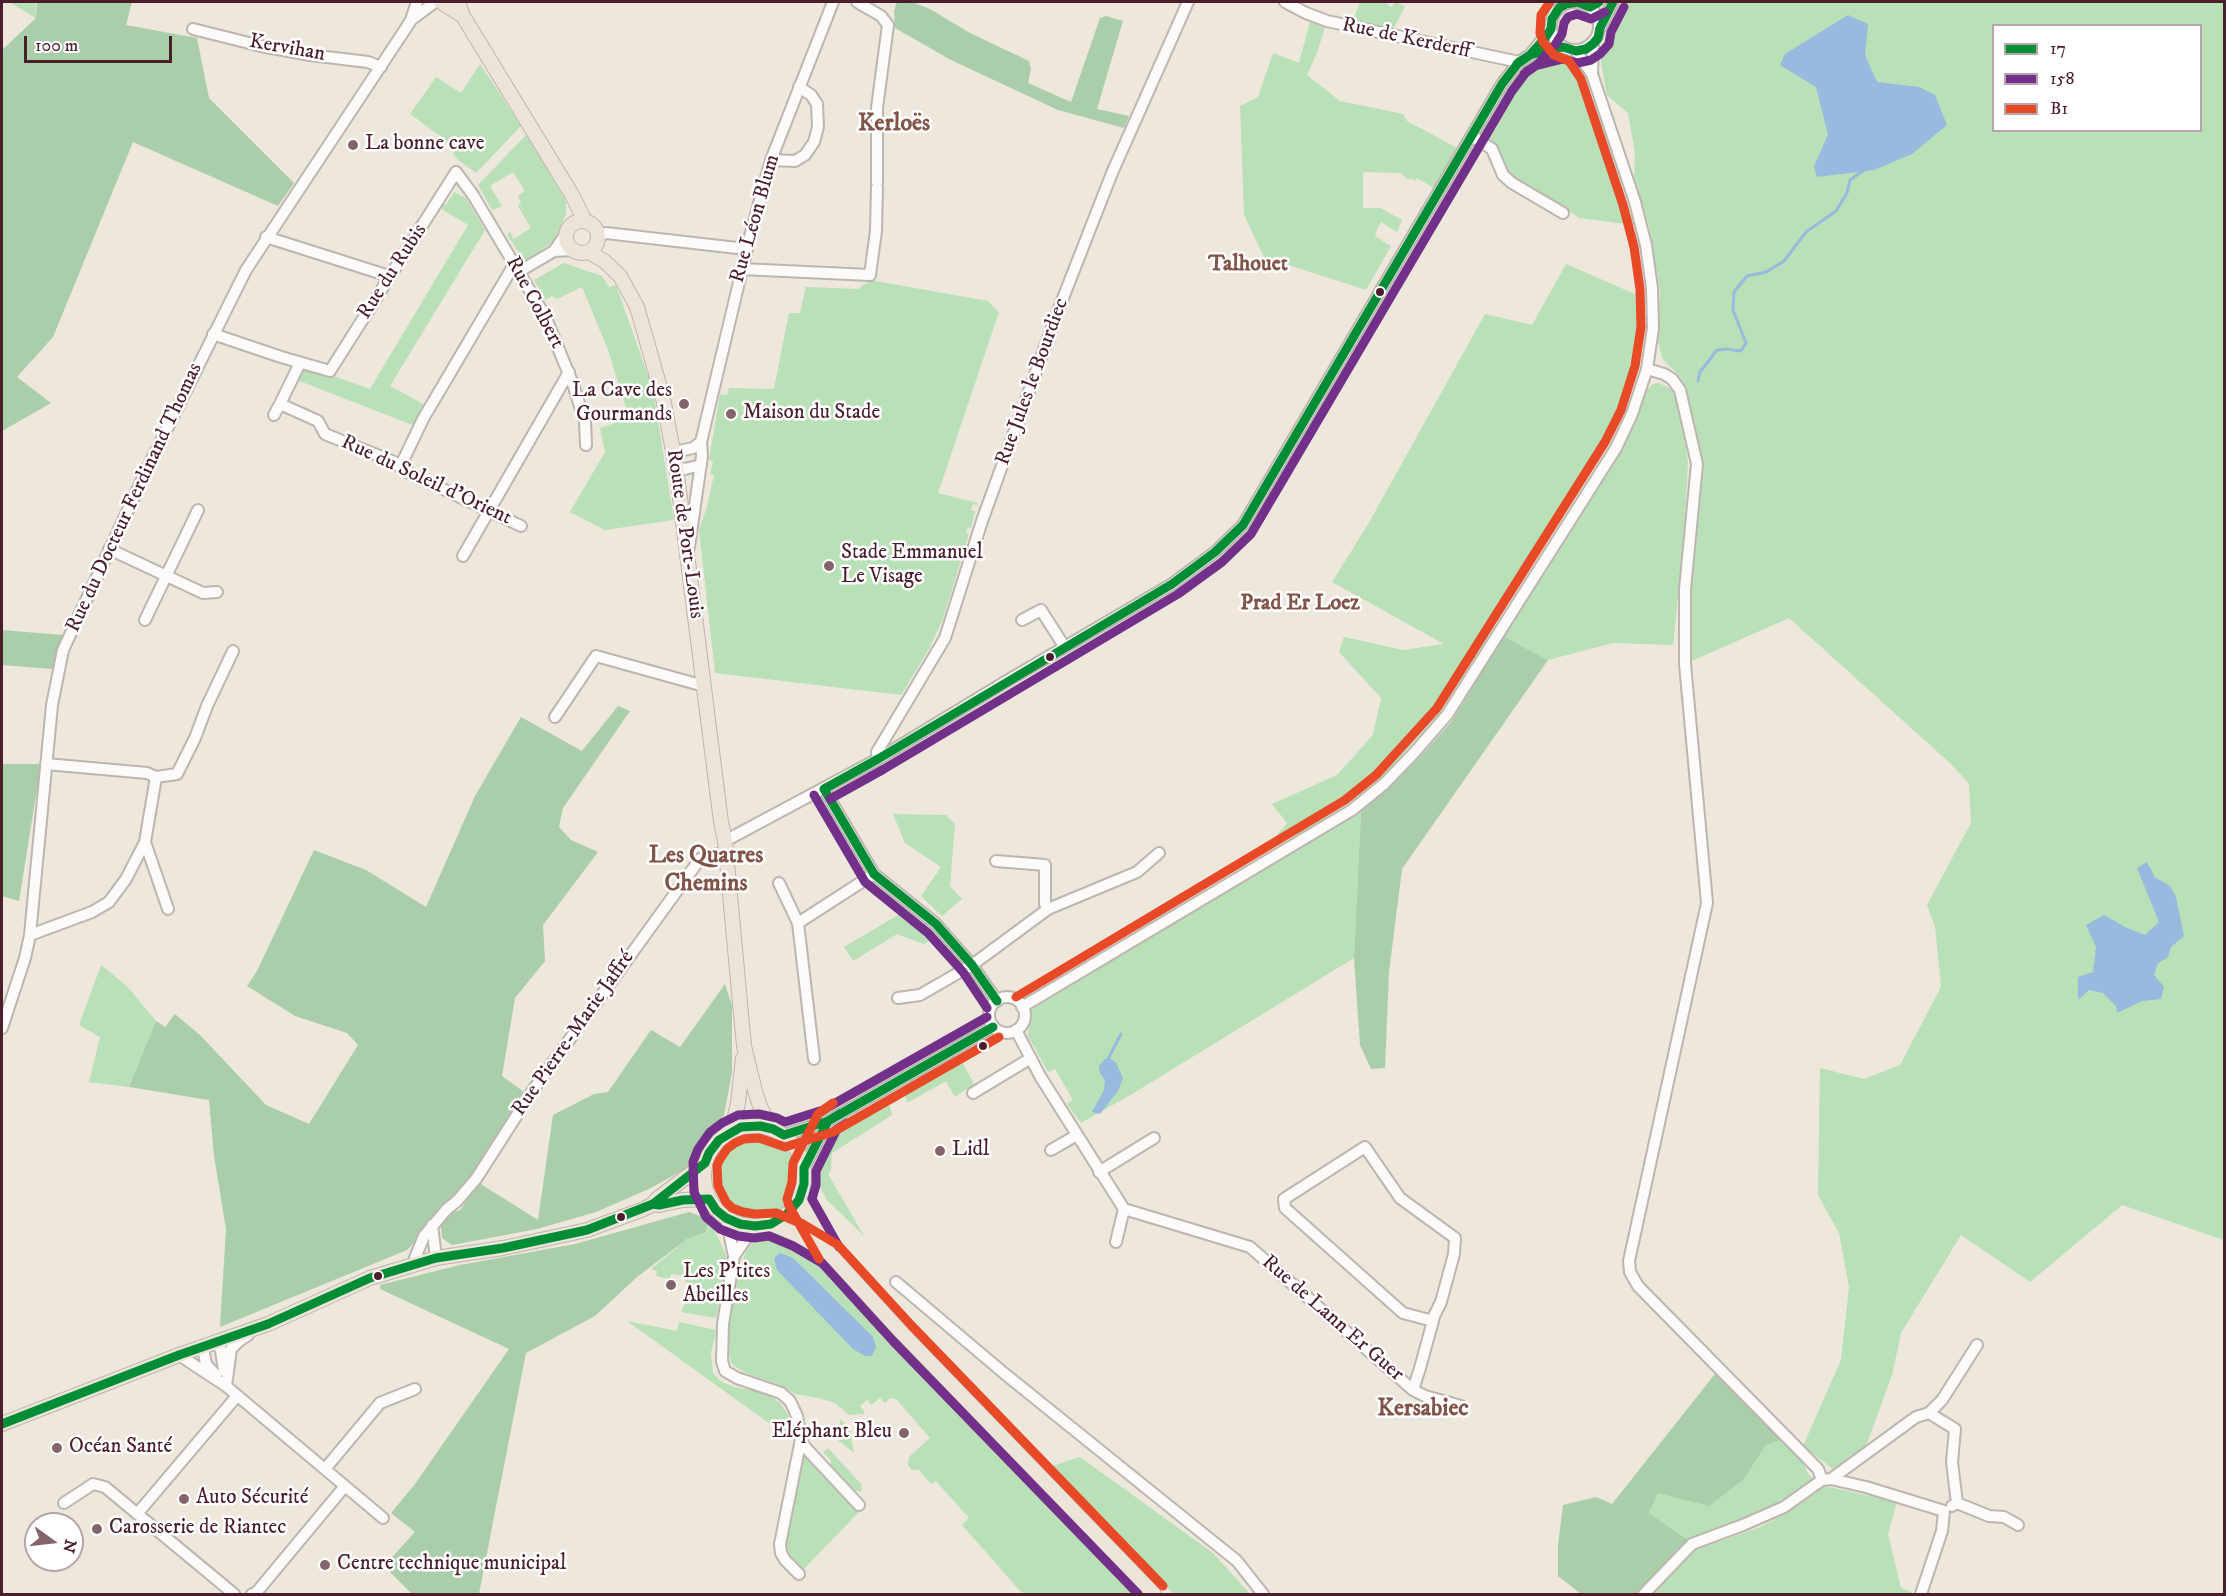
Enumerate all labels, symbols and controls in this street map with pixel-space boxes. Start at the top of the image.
street label: Rue de Kerderff [1339,13,1473,65]
scale bar [27,24,176,62]
legend [1992,24,2202,132]
street label: Kervihan [247,30,327,68]
text: 100 m [35,35,78,57]
text: 17 [2050,38,2066,60]
text: 158 [2050,68,2074,90]
text: B1 [2050,98,2068,120]
district label: Kerloës [858,111,930,139]
place label: La bonne cave [365,132,484,158]
marker: La bonne cave [346,138,360,152]
street label: Rue Léon Blum [726,152,786,286]
street label: Rue du Rubis [353,220,433,324]
district label: Talhouet [1208,252,1288,278]
street label: Rue Colbert [499,253,569,353]
unlabelled marker [1374,286,1386,298]
street label: Rue Jules le Bourdiec [991,295,1075,469]
street label: Rue du Docteur Ferdinand Thomas [61,359,209,637]
place label: La Cave des Gourmands [572,379,672,429]
marker: La Cave des Gourmands [677,397,691,411]
place label: Maison du Stade [743,401,880,427]
marker: Maison du Stade [724,407,738,421]
street label: Rue du Soleil d'Orient [337,430,515,532]
street label: Route de Port-Louis [660,448,708,620]
place label: Stade Emmanuel Le Visage [841,541,983,591]
marker: Stade Emmanuel Le Visage [822,559,836,573]
district label: Prad Er Loez [1240,591,1360,617]
unlabelled marker [1044,651,1056,663]
district label: Les Quatres Chemins [649,843,763,899]
street label: Rue Pierre-Marie Jaffré [507,946,641,1122]
unlabelled marker [977,1040,989,1052]
place label: Lidl [952,1138,989,1164]
marker: Lidl [933,1144,947,1158]
unlabelled marker [615,1211,627,1223]
street label: Rue de Lann Er Guer [1256,1250,1408,1388]
place label: Les P'tites Abeilles [683,1260,770,1310]
unlabelled marker [372,1270,384,1282]
marker: Les P'tites Abeilles [664,1278,678,1292]
district label: Kersabiec [1377,1396,1469,1424]
place label: Eléphant Bleu [771,1420,892,1446]
marker: Eléphant Bleu [897,1426,911,1440]
place label: Océan Santé [69,1435,172,1461]
marker: Océan Santé [50,1441,64,1455]
place label: Auto Sécurité [196,1486,308,1512]
marker: Auto Sécurité [177,1492,191,1506]
north arrow [24,1512,84,1572]
place label: Carosserie de Riantec [109,1516,286,1542]
marker: Carosserie de Riantec [90,1522,104,1536]
text: N [58,1537,81,1555]
place label: Centre technique municipal [337,1552,566,1578]
marker: Centre technique municipal [318,1558,332,1572]

